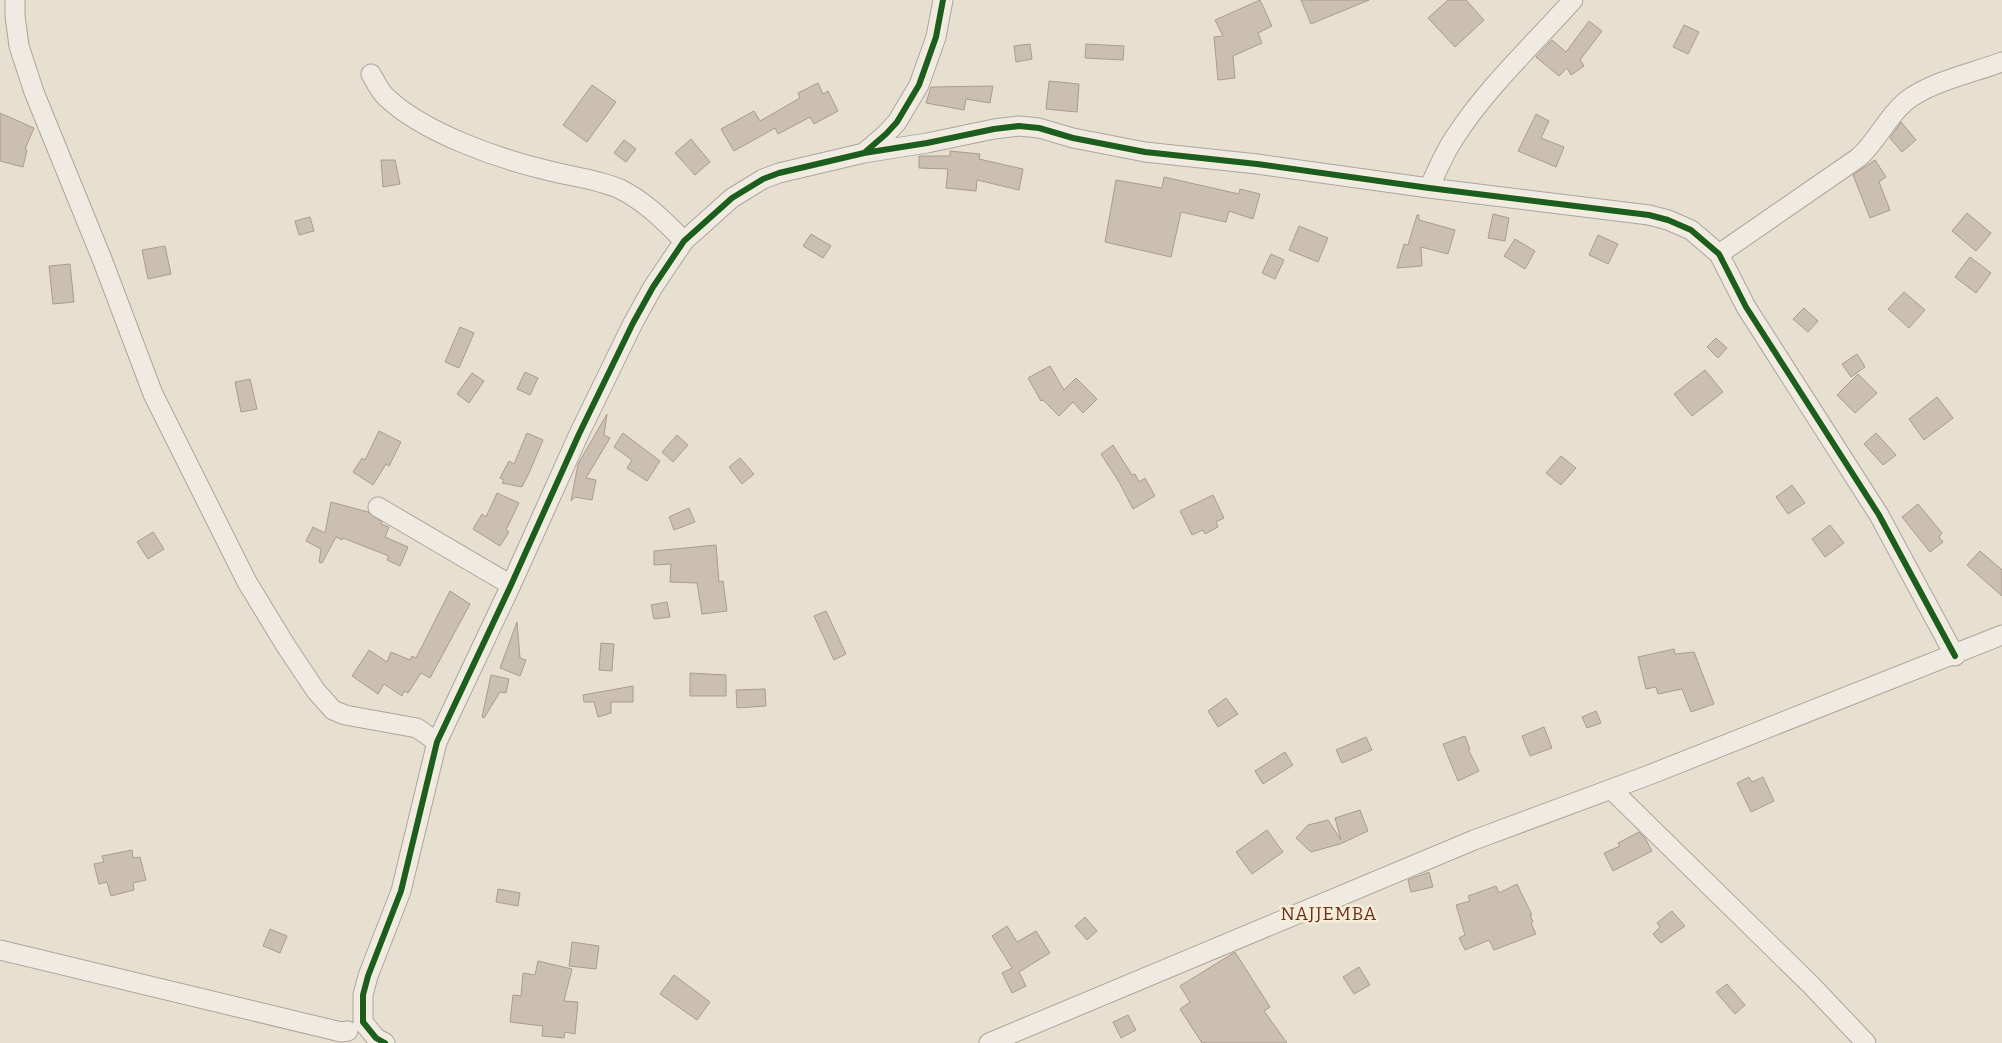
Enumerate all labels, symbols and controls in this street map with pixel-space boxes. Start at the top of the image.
district label: NAJJEMBA [1281,903,1377,925]

